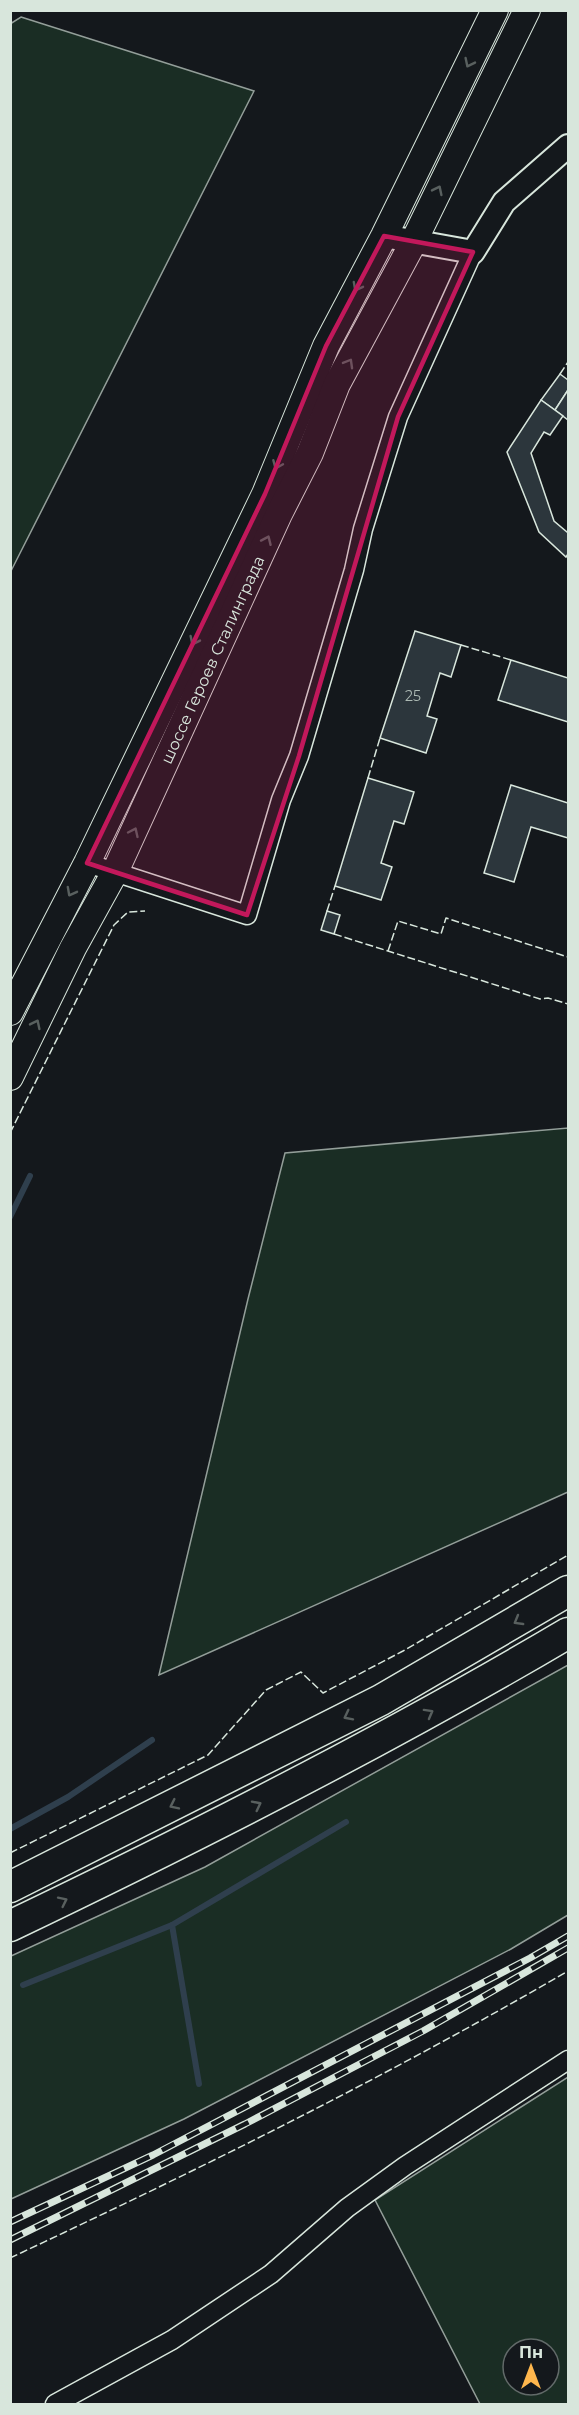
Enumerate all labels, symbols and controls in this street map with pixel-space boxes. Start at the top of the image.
one-way arrow [465,57,477,68]
one-way arrow [431,185,443,196]
one-way arrow [353,281,364,292]
one-way arrow [342,359,353,369]
one-way arrow [272,459,284,470]
one-way arrow [260,535,272,546]
street label: шоссе Героев Сталинграда [157,553,269,767]
one-way arrow [189,635,201,646]
house number: 25 [405,687,421,705]
one-way arrow [126,827,138,838]
one-way arrow [67,886,78,896]
one-way arrow [29,1020,41,1031]
one-way arrow [514,1613,524,1625]
one-way arrow [343,1709,354,1721]
one-way arrow [422,1709,433,1720]
one-way arrow [170,1798,181,1809]
one-way arrow [250,1801,261,1812]
one-way arrow [57,1896,68,1908]
north arrow [501,2337,561,2397]
text: Пн [519,2343,543,2362]

